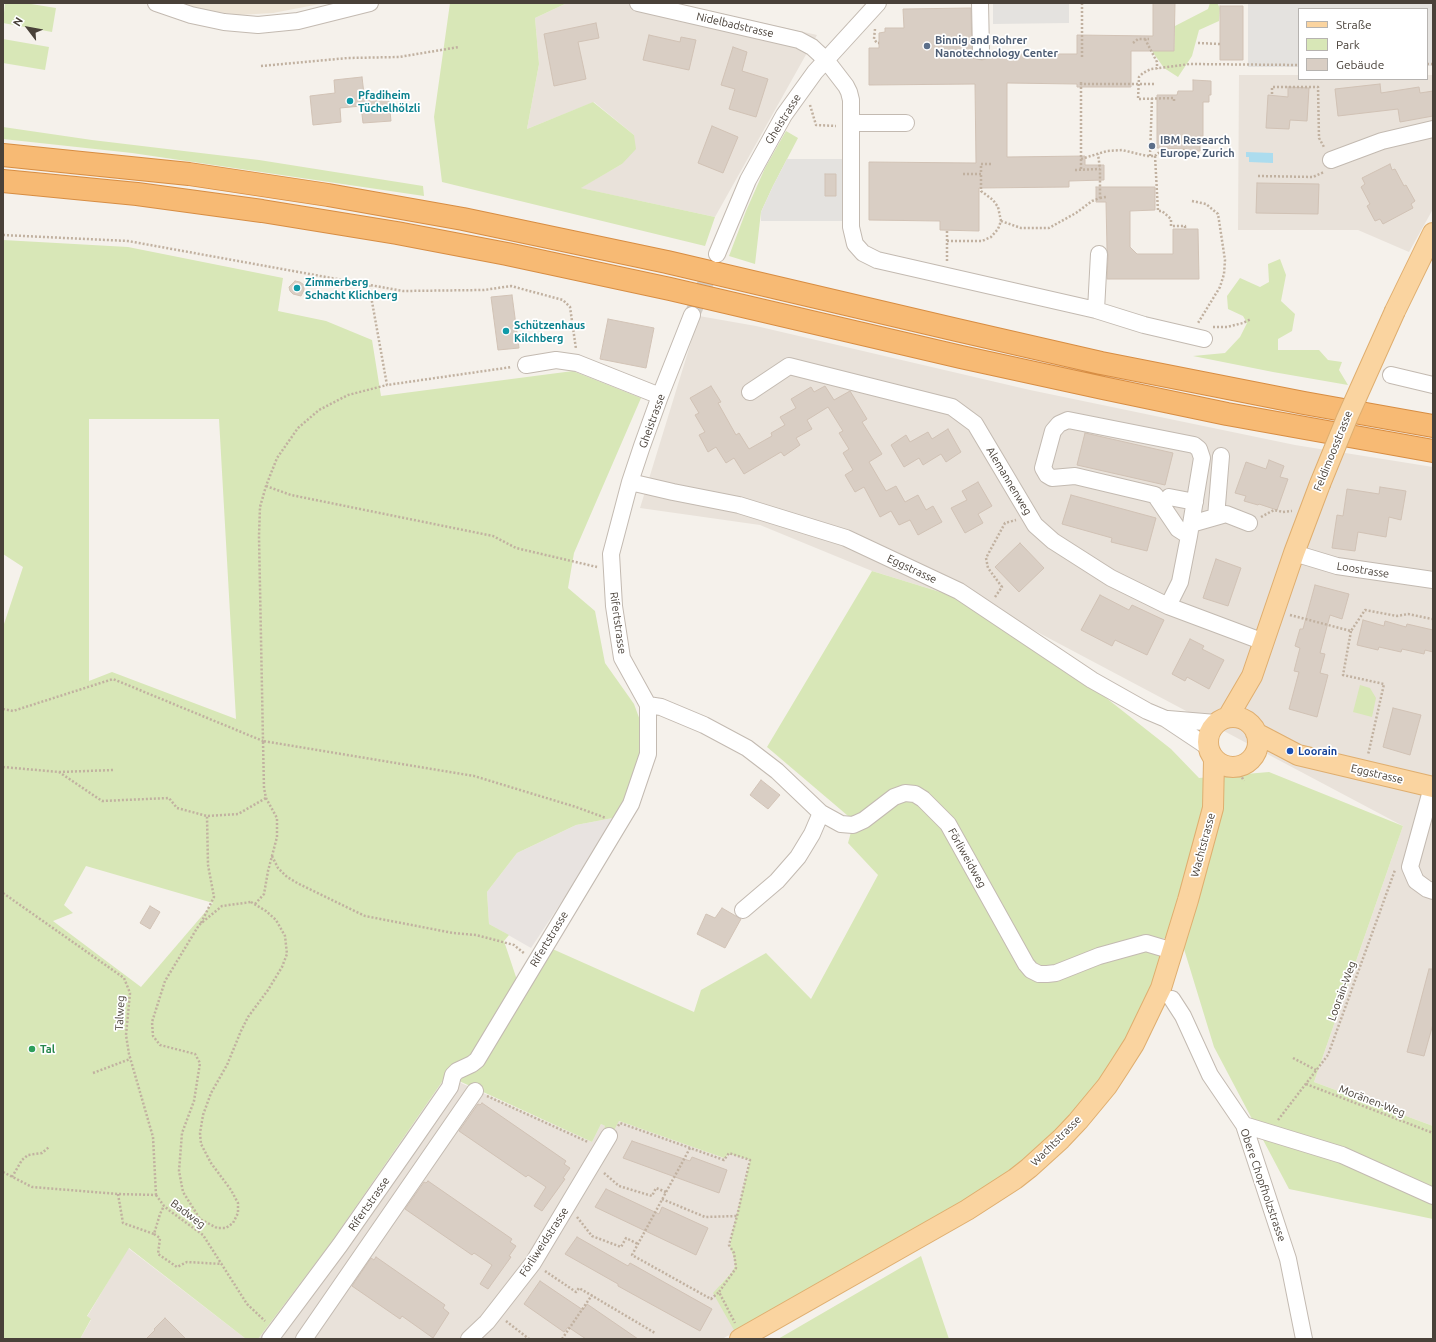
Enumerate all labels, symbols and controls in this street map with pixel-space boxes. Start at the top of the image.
north arrow [8,8,48,48]
legend [1298,8,1428,80]
street label: Nidelbadstrasse [695,10,775,40]
text: N [11,15,25,28]
text: Straße [1336,18,1372,31]
place label: Binnig and Rohrer Nanotechnology Center [935,33,1058,59]
text: Park [1336,38,1360,51]
marker: Binnig and Rohrer Nanotechnology Center [922,41,932,51]
text: Gebäude [1336,58,1384,71]
place label: Pfadiheim Tüchelhölzli [358,88,420,114]
street label: Gheistrasse [762,91,804,147]
marker: Pfadiheim Tüchelhölzli [345,96,355,106]
place label: IBM Research Europe, Zurich [1160,133,1235,159]
marker: IBM Research Europe, Zurich [1147,141,1157,151]
place label: Zimmerberg Schacht Klichberg [305,275,398,301]
marker: Zimmerberg Schacht Klichberg [292,283,302,293]
place label: Schützenhaus Kilchberg [514,318,585,344]
marker: Schützenhaus Kilchberg [501,326,511,336]
street label: Gheistrasse [636,392,668,450]
street label: Feldimoosstrasse [1311,409,1355,493]
street label: Alemannenweg [983,445,1035,517]
street label: Eggstrasse [885,552,939,586]
street label: Loostrasse [1336,559,1390,581]
street label: Rifertstrasse [607,591,629,655]
place label: Loorain [1298,744,1337,758]
marker: Loorain [1285,746,1295,756]
street label: Eggstrasse [1350,762,1404,786]
street label: Wachtstrasse [1188,811,1218,879]
street label: Förliweidweg [945,826,989,890]
street label: Rifertstrasse [527,909,571,969]
street label: Loorain-Weg [1325,959,1359,1023]
street label: Talweg [112,995,128,1031]
place label: Tal [40,1042,55,1056]
marker: Tal [27,1044,37,1054]
street label: Moränen-Weg [1337,1082,1407,1120]
street label: Wachtstrasse [1028,1113,1084,1169]
street label: Obere Chopfholzstrasse [1237,1127,1289,1243]
street label: Rifertstrasse [346,1174,392,1234]
street label: Badweg [168,1197,208,1231]
street label: Förliweidstrasse [517,1205,571,1279]

